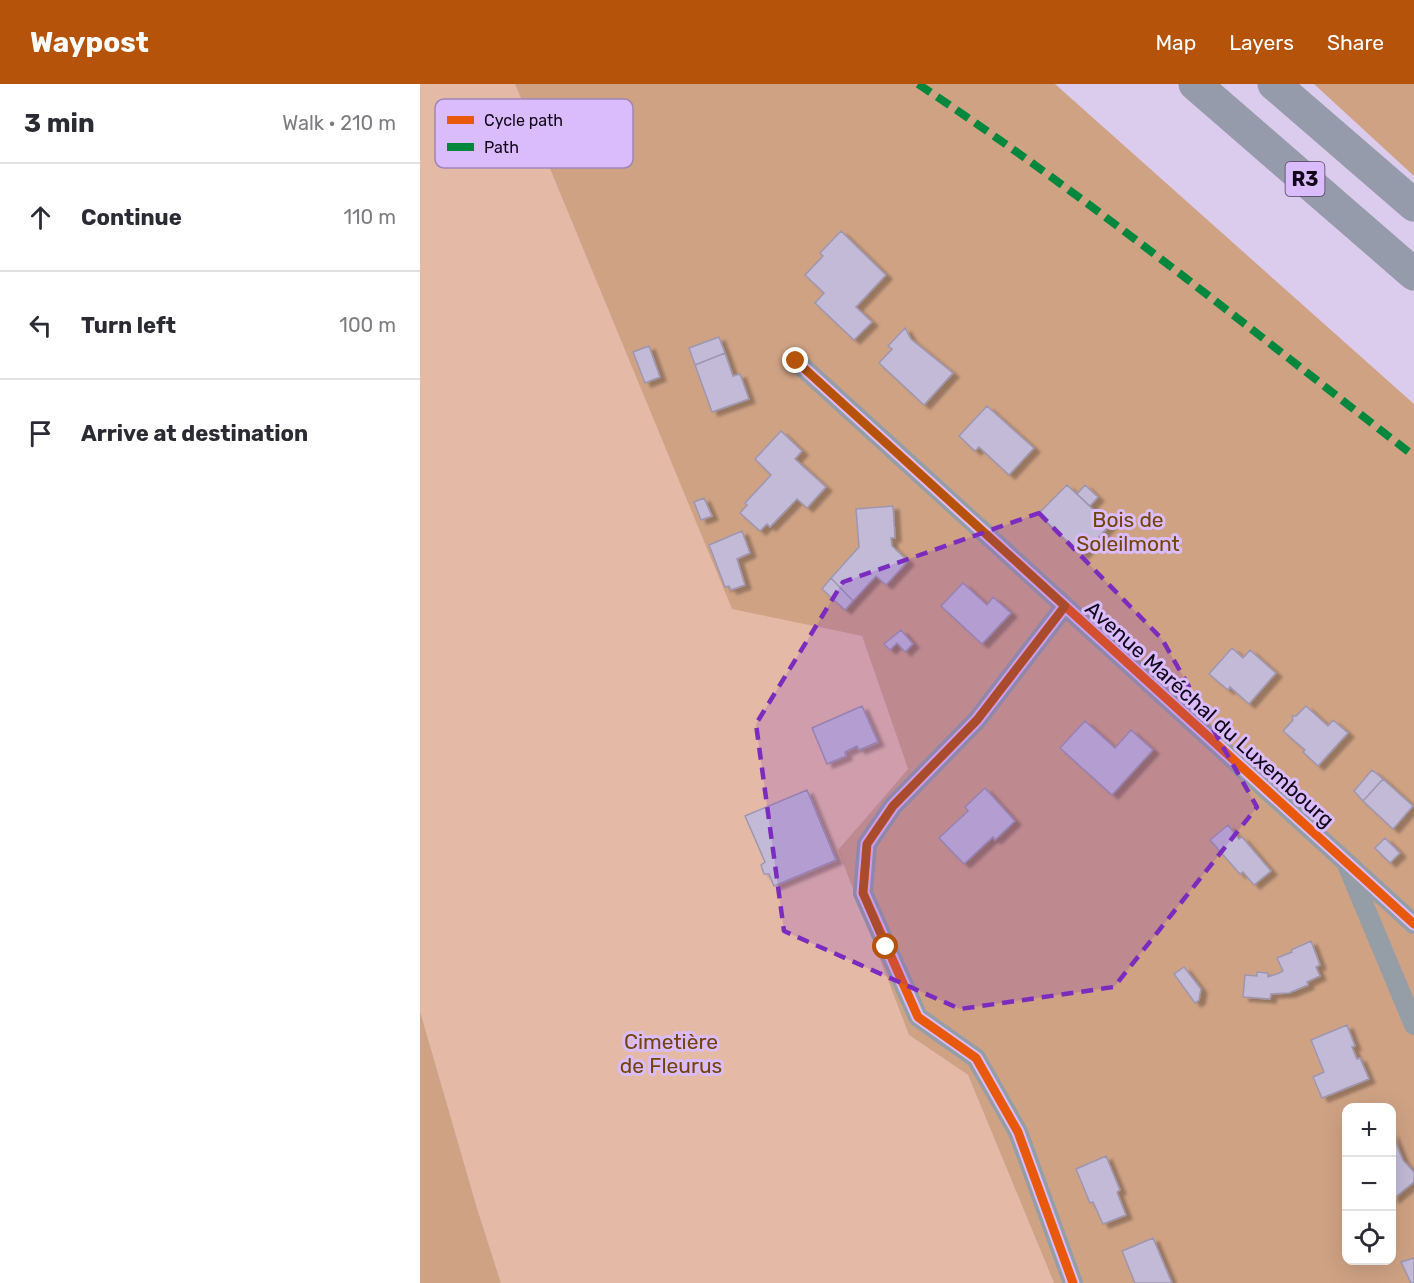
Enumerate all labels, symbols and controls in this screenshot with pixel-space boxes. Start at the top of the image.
text: Waypost [30,26,149,59]
text: Map [1155,30,1196,55]
text: Layers [1229,30,1294,55]
text: Share [1327,30,1384,55]
legend [435,99,633,168]
text: 3 min [24,108,95,139]
text: Walk · 210 m [282,111,396,135]
text: Cycle path [484,111,563,130]
text: Path [484,138,519,157]
road number: R3 [1286,162,1324,196]
icon: ahead [24,201,57,234]
text: Continue [81,204,182,231]
text: 110 m [344,205,396,229]
icon: left [24,309,57,342]
text: Turn left [81,312,176,339]
text: 100 m [339,313,396,337]
route end [782,347,808,373]
icon: arrive [24,417,57,450]
text: Arrive at destination [81,420,308,447]
park label: Bois de Soleilmont [1076,507,1180,556]
street label: Avenue Maréchal du Luxembourg [1080,596,1340,832]
route start [872,933,898,959]
park label: Cimetière de Fleurus [620,1029,722,1078]
map controls [1342,1103,1396,1265]
button: + [1342,1103,1396,1157]
button: − [1342,1157,1396,1211]
button: locate [1342,1211,1396,1265]

